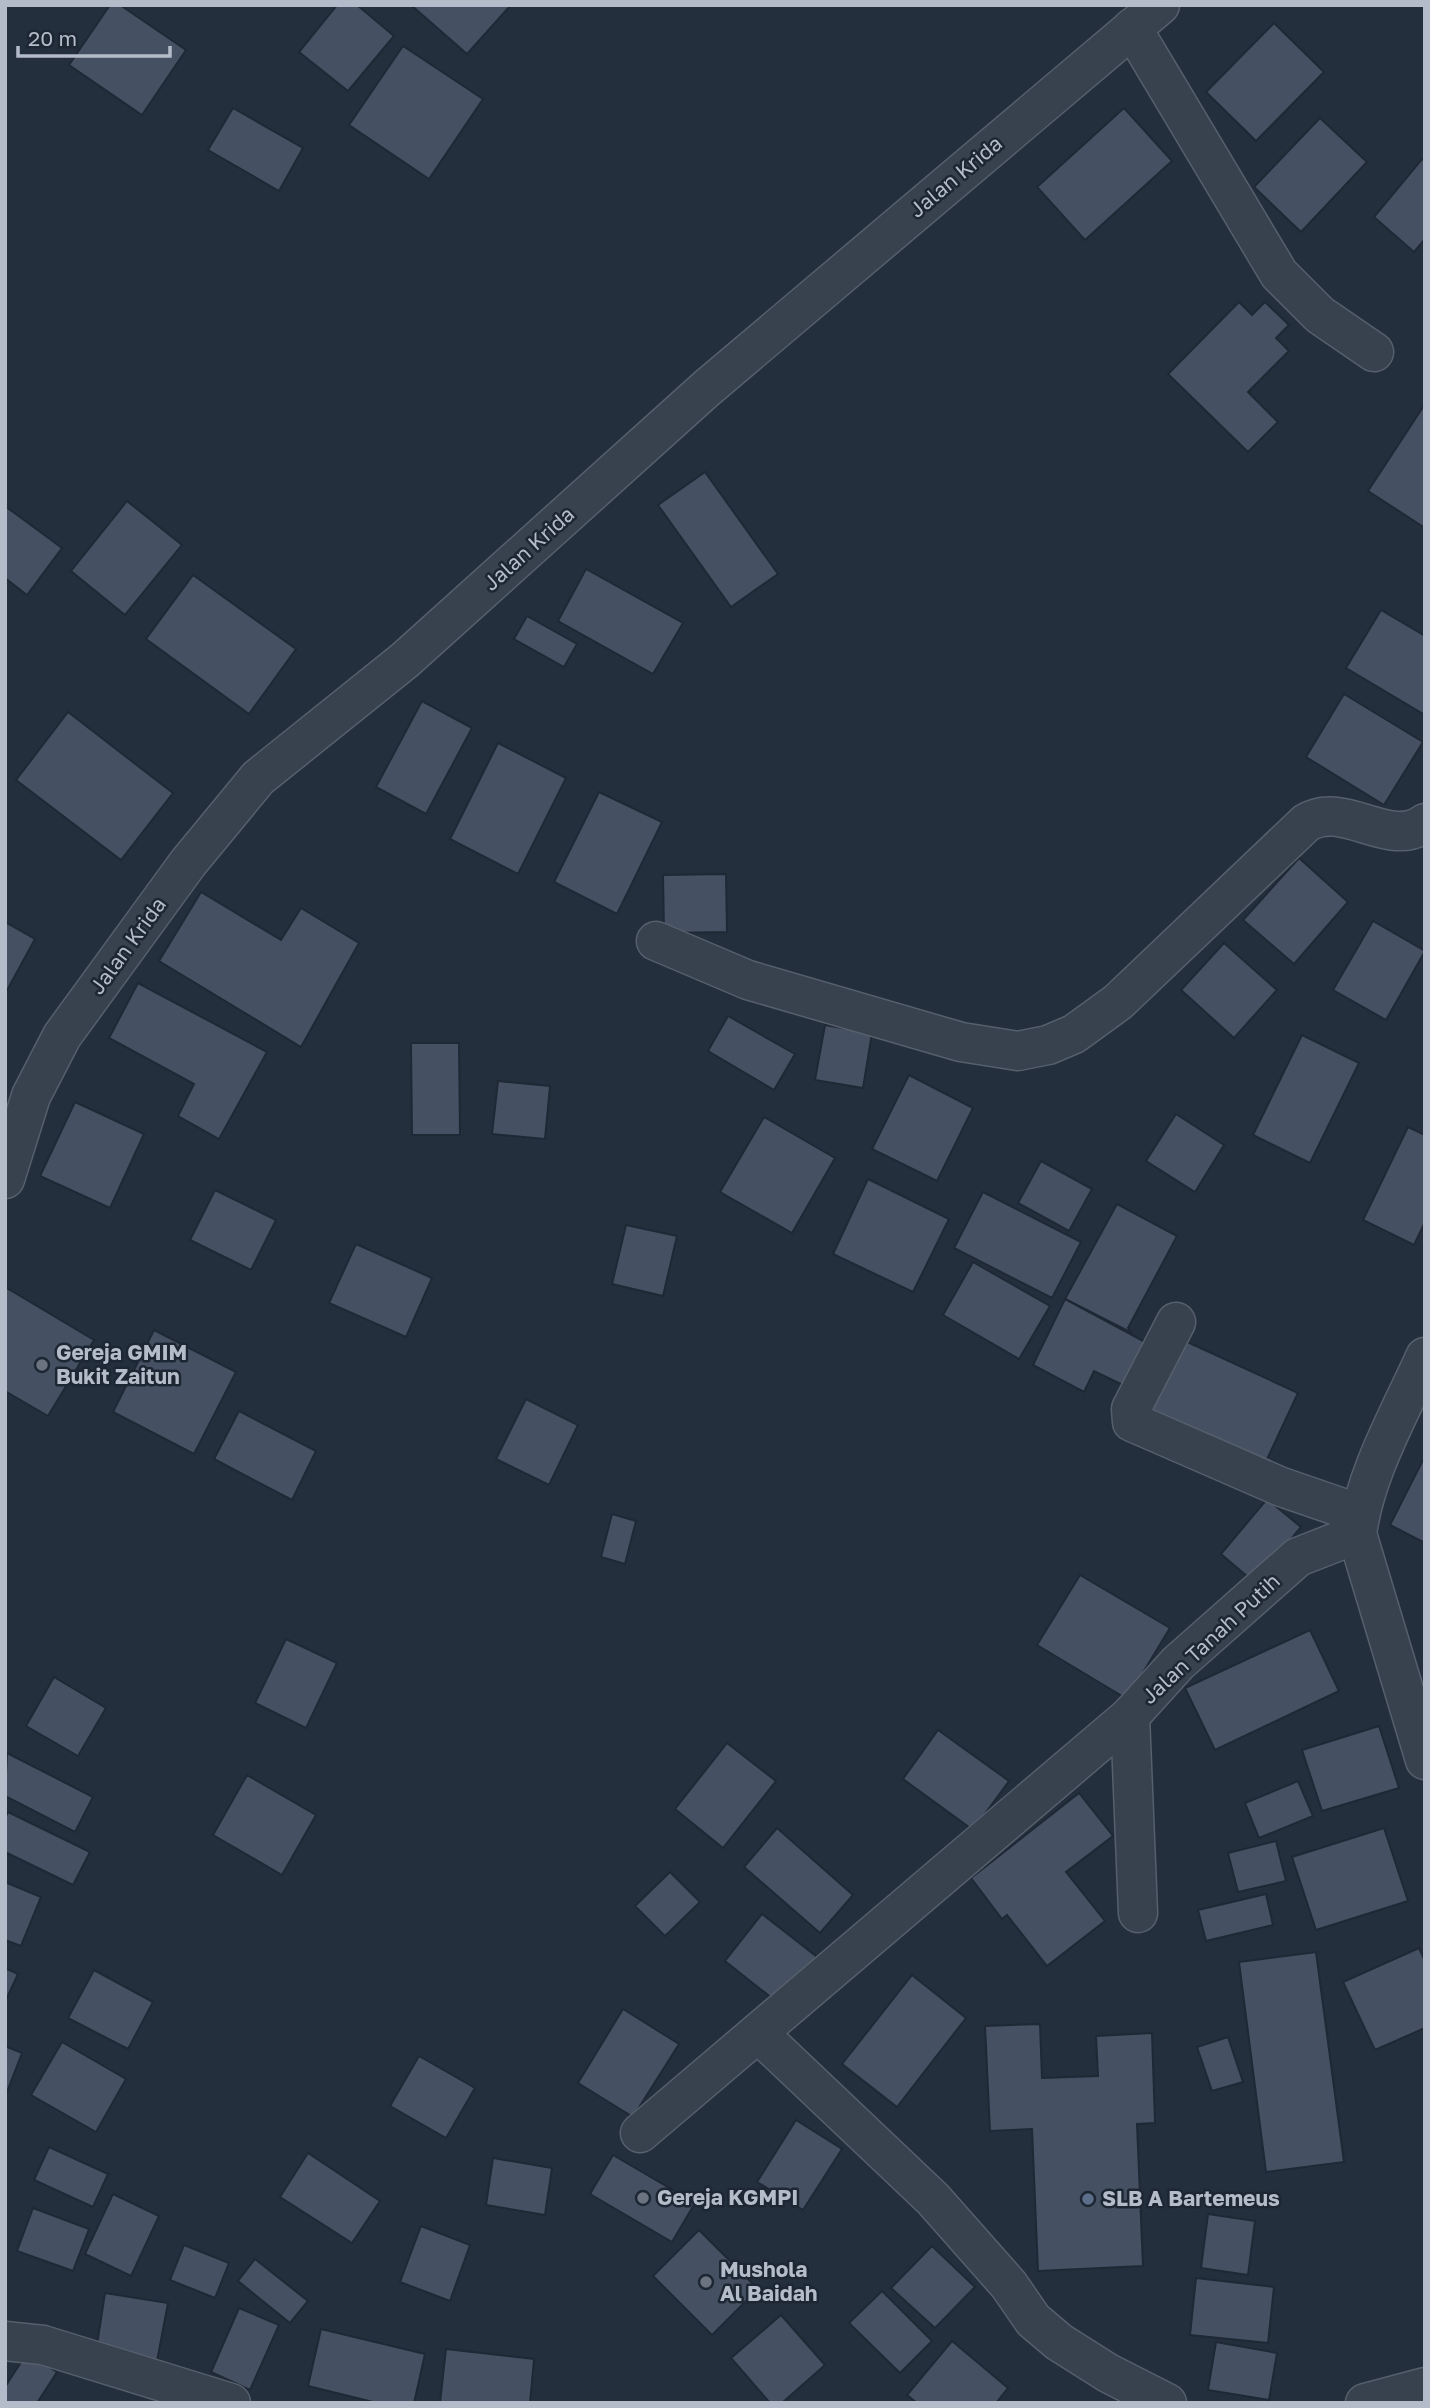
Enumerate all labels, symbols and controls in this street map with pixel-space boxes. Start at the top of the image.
scale bar [18,14,170,58]
text: 20 m [28,25,77,51]
street label: Jalan Krida [904,130,1007,223]
street label: Jalan Krida [478,501,579,596]
street label: Jalan Krida [83,892,171,999]
place label: Gereja GMIM Bukit Zaitun [56,1339,187,1389]
marker: Gereja GMIM Bukit Zaitun [34,1357,50,1373]
street label: Jalan Tanah Putih [1136,1568,1285,1709]
place label: Gereja KGMPI [657,2184,798,2210]
place label: SLB A Bartemeus [1102,2185,1280,2211]
marker: Gereja KGMPI [635,2190,651,2206]
marker: SLB A Bartemeus [1080,2191,1096,2207]
place label: Mushola Al Baidah [720,2256,818,2306]
marker: Mushola Al Baidah [698,2274,714,2290]

